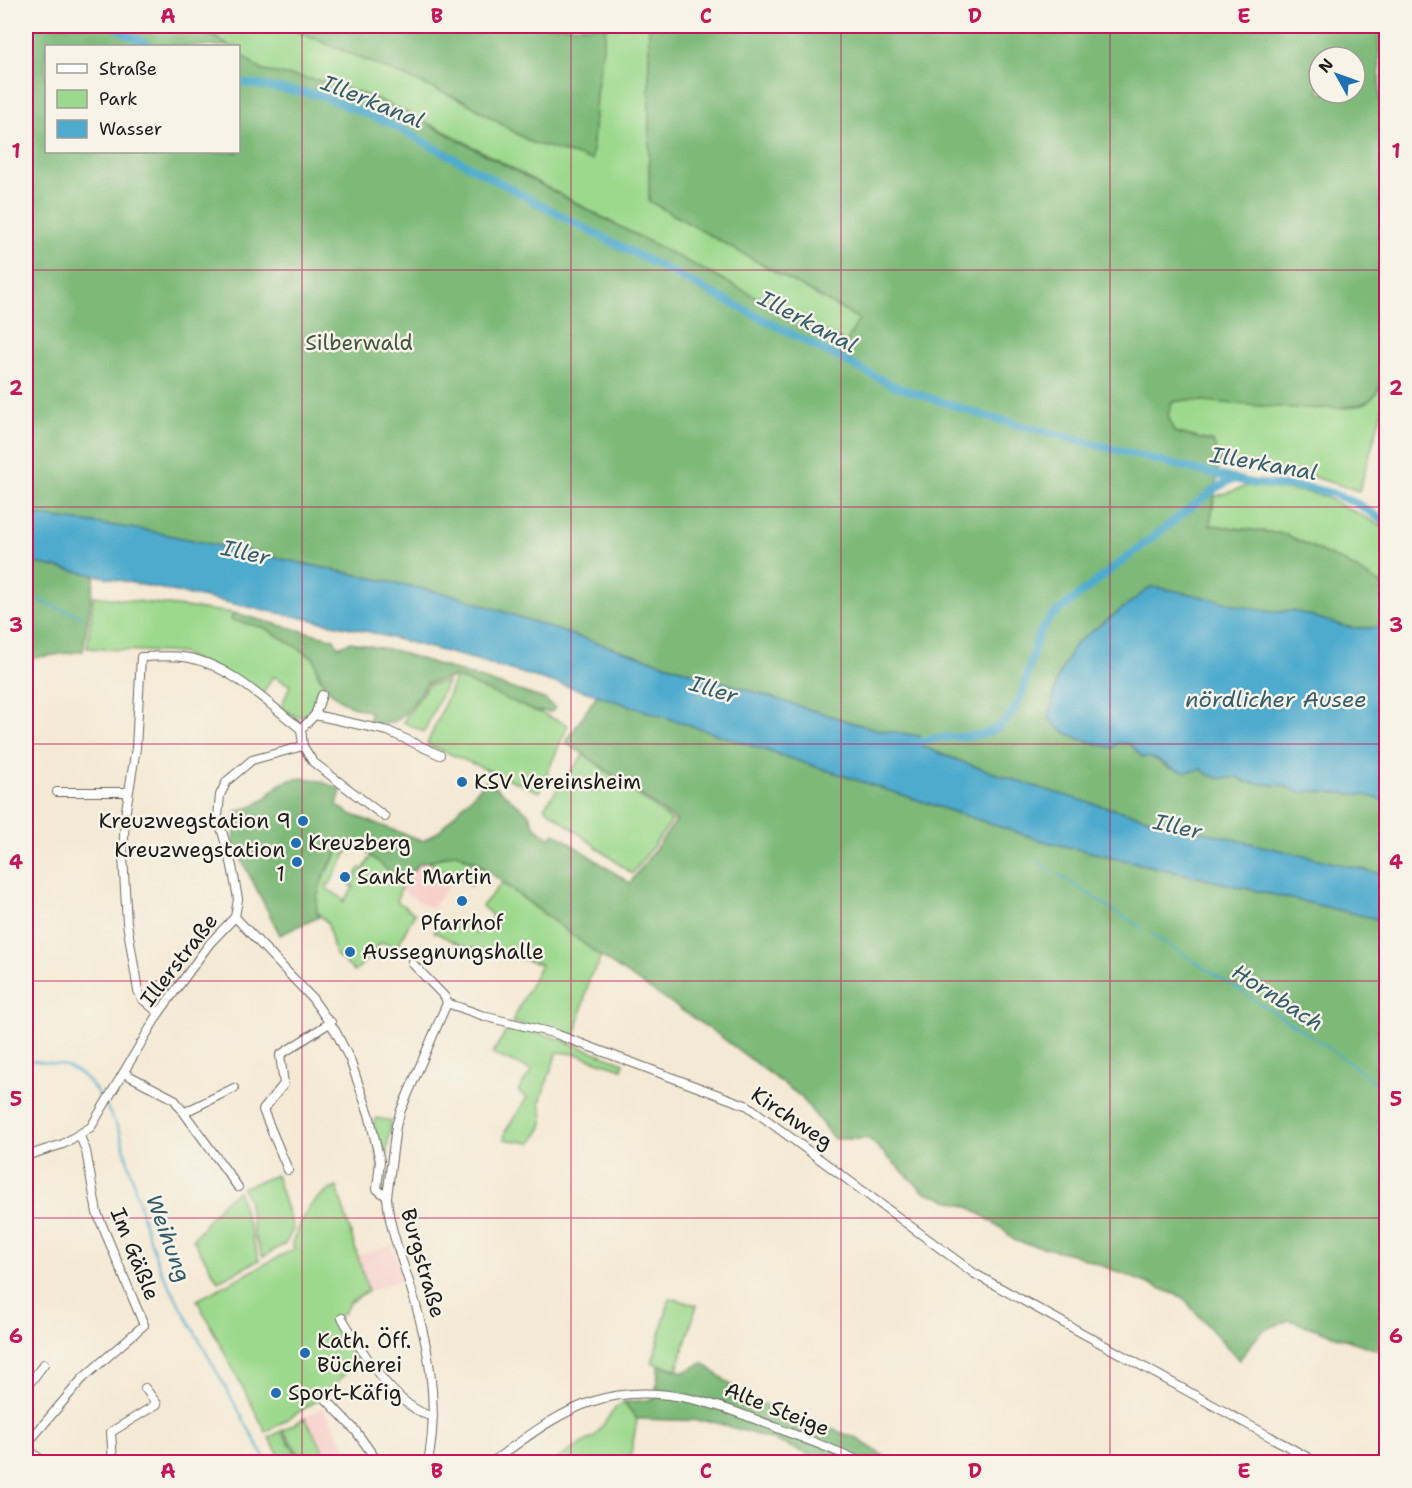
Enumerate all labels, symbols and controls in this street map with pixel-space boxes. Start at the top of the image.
text: A [160,3,176,29]
text: B [431,3,443,29]
text: C [700,3,712,29]
text: D [968,3,982,29]
text: E [1237,3,1251,29]
legend [45,45,240,153]
north arrow [1307,45,1367,105]
text: N [1314,54,1338,77]
text: Straße [99,57,157,81]
water label: Illerkanal [316,67,428,135]
text: Park [99,87,138,111]
text: Wasser [99,117,162,141]
text: 1 [11,138,21,164]
text: 1 [1391,138,1401,164]
water label: Illerkanal [752,283,862,360]
park label: Silberwald [305,329,413,357]
text: 2 [9,375,23,401]
text: 2 [1389,375,1403,401]
water label: Illerkanal [1207,440,1320,487]
water label: Iller [218,533,274,572]
text: 3 [9,612,23,638]
text: 3 [1389,612,1403,638]
water label: Iller [685,668,742,711]
water label: nördlicher Ausee [1185,685,1367,714]
place label: KSV Vereinsheim [474,768,641,796]
marker: KSV Vereinsheim [455,775,469,789]
place label: Kreuzwegstation 9 [98,807,291,835]
water label: Iller [1150,807,1206,846]
marker: Kreuzwegstation 9 [296,814,310,828]
place label: Kreuzberg [308,829,411,857]
place label: Kreuzwegstation 1 [114,836,285,888]
marker: Kreuzberg [289,836,303,850]
text: 4 [9,849,23,875]
text: 4 [1389,849,1403,875]
marker: Kreuzwegstation 1 [290,855,304,869]
place label: Sankt Martin [357,863,492,891]
marker: Sankt Martin [338,870,352,884]
marker: Pfarrhof [455,894,469,908]
street label: Illerstraße [134,908,224,1012]
place label: Pfarrhof [420,909,504,937]
place label: Aussegnungshalle [362,938,544,966]
marker: Aussegnungshalle [343,945,357,959]
water label: Hornbach [1226,957,1329,1038]
street label: Kirchweg [746,1080,838,1156]
text: 5 [10,1086,22,1112]
text: 5 [1390,1086,1402,1112]
water label: Weihung [139,1190,198,1286]
street label: Im Gäßle [104,1204,166,1304]
street label: Burgstraße [394,1205,452,1321]
text: 6 [9,1323,23,1349]
text: 6 [1389,1323,1403,1349]
place label: Kath. Öff. Bücherei [317,1327,411,1379]
marker: Kath. Öff. Bücherei [298,1346,312,1360]
street label: Alte Steige [720,1375,834,1443]
place label: Sport-Käfig [288,1379,402,1407]
marker: Sport-Käfig [269,1386,283,1400]
text: A [160,1458,176,1484]
text: B [431,1458,443,1484]
text: C [700,1458,712,1484]
text: D [968,1458,982,1484]
text: E [1237,1458,1251,1484]

